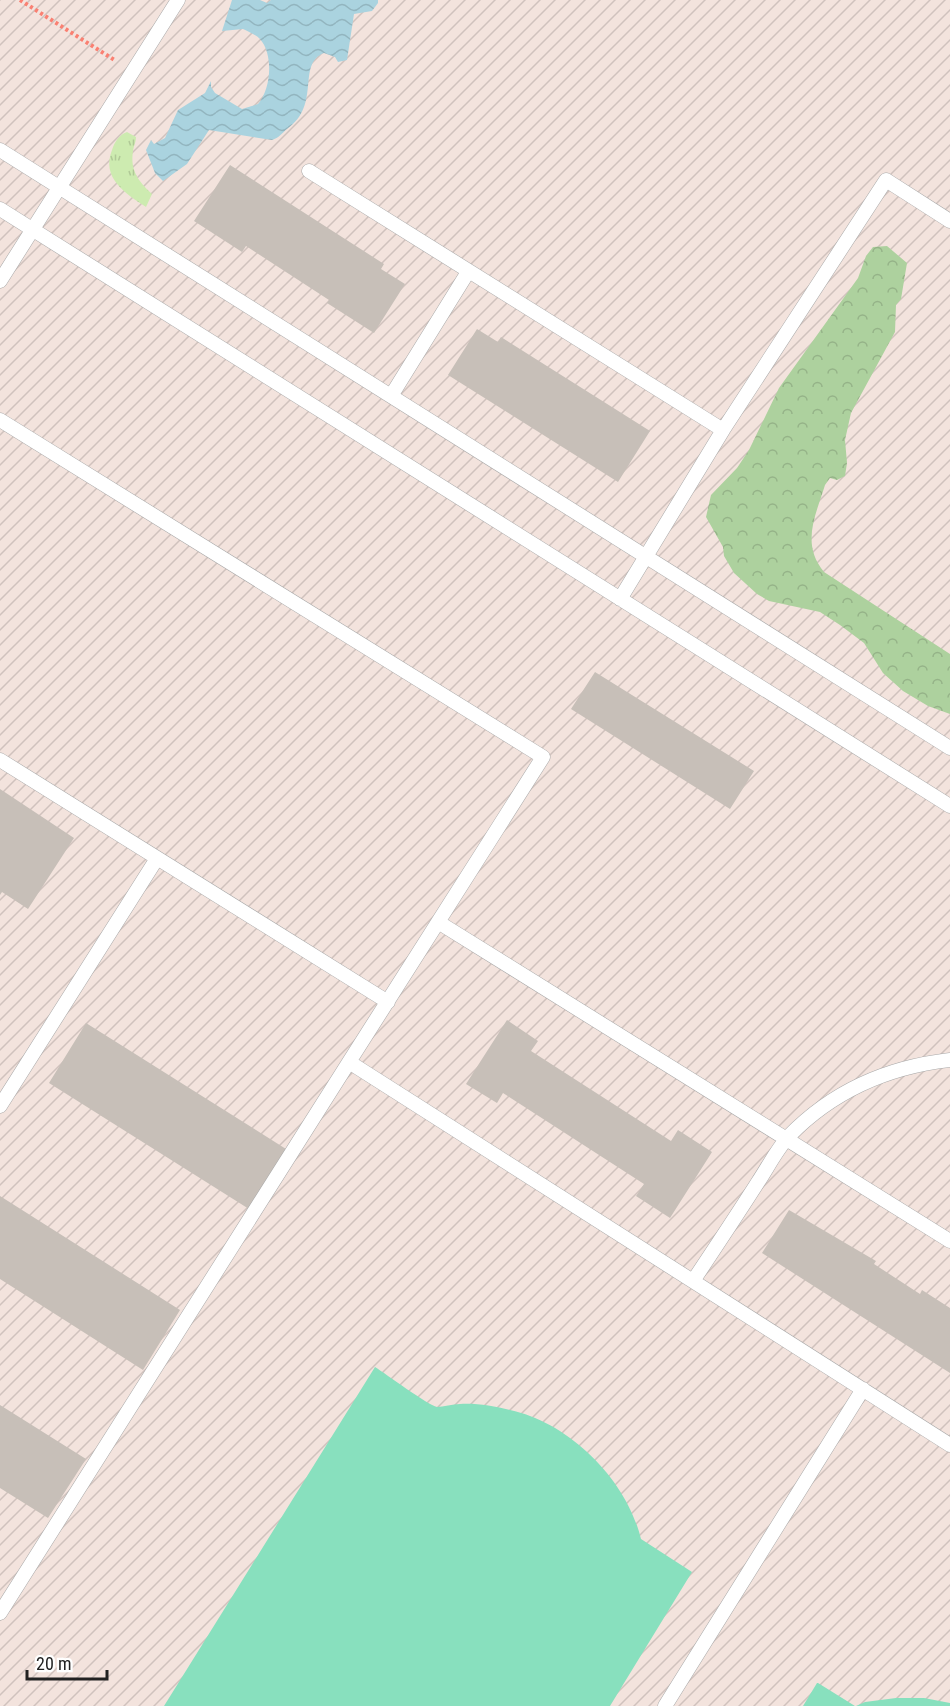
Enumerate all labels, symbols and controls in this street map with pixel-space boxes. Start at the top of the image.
scale bar [27,1643,106,1681]
text: 20 m [36,1653,71,1674]

